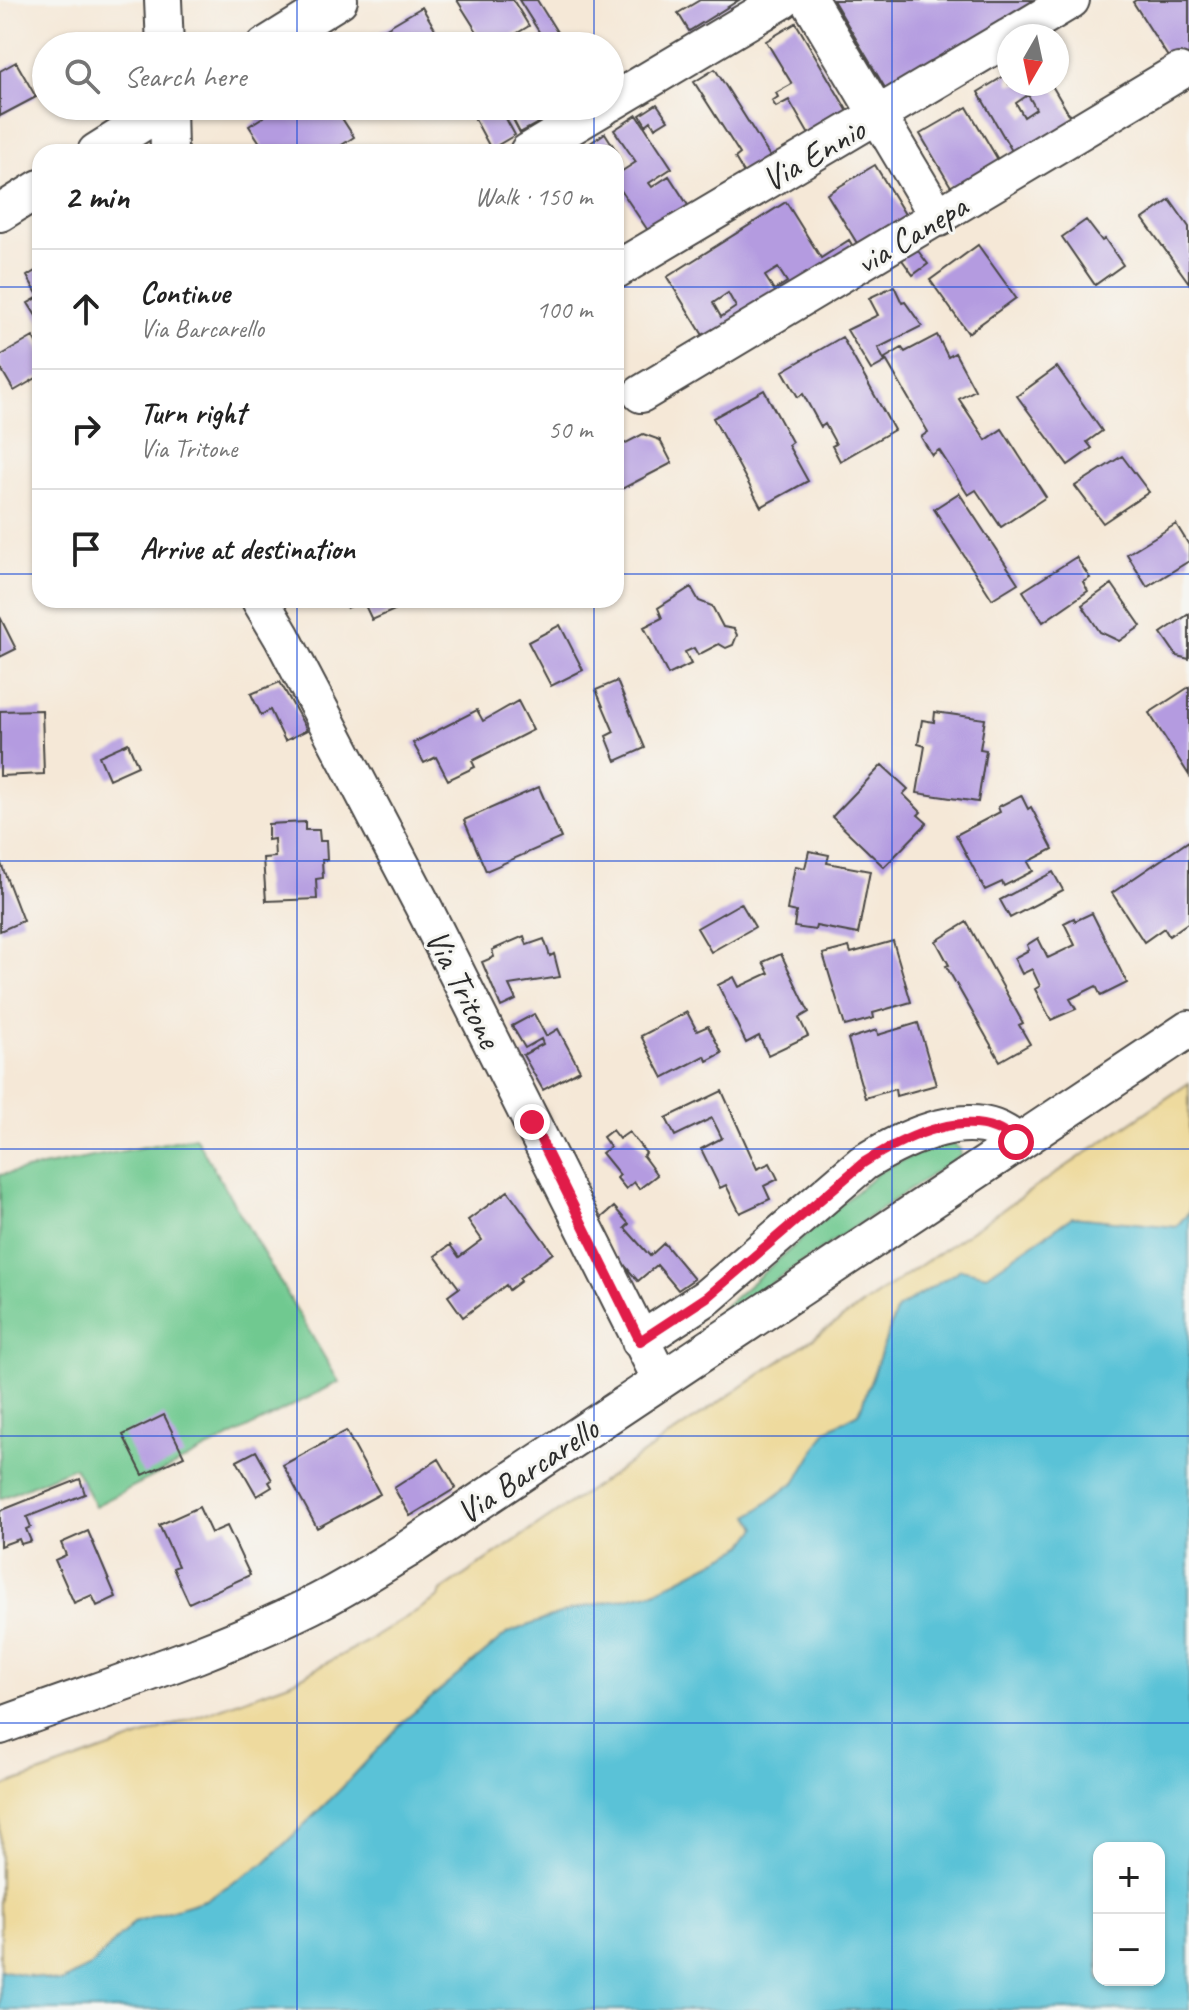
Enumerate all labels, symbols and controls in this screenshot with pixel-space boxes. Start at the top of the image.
north arrow [997,24,1069,96]
search box [32,32,624,120]
icon: search [60,54,104,98]
text: Search here [124,57,246,95]
street label: Via Ennio [754,107,874,201]
text: 2 min [64,175,129,218]
text: Walk · 150 m [475,180,592,213]
street label: via Canepa [848,183,977,284]
text: Continue [140,274,230,312]
icon: ahead [64,287,108,331]
text: 100 m [536,293,592,326]
text: Via Barcarello [140,312,264,345]
text: Turn right [140,394,245,432]
icon: right [64,407,108,451]
text: 50 m [548,413,592,446]
text: Via Tritone [140,432,237,465]
icon: arrive [64,527,108,571]
text: Arrive at destination [140,530,355,568]
street label: Via Tritone [416,922,512,1056]
route end [514,1104,550,1140]
route start [998,1124,1034,1160]
street label: Via Barcarello [448,1406,608,1534]
map controls [1093,1842,1165,1986]
button: + [1093,1842,1165,1914]
button: − [1093,1914,1165,1986]

